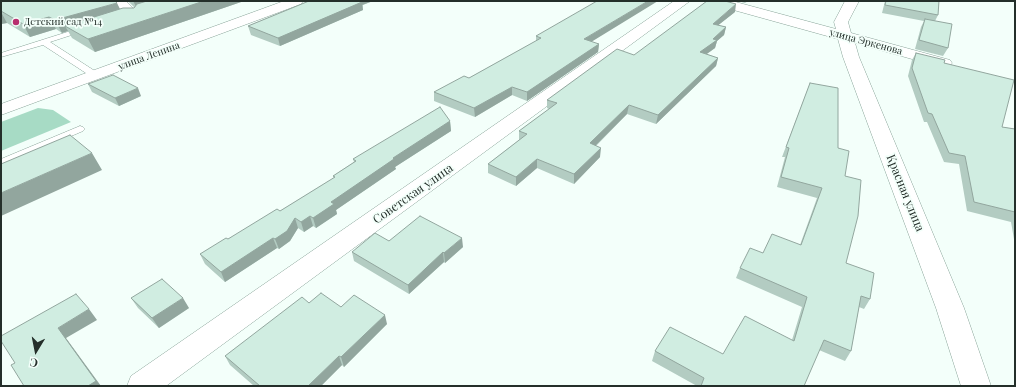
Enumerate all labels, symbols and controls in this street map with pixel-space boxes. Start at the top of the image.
place label: Детский сад №14 [24,16,102,28]
marker: Детский сад №14 [11,17,21,27]
street label: улица Эркенова [828,27,904,57]
street label: улица Ленина [117,39,181,73]
street label: Красная улица [883,152,927,234]
street label: Советская улица [370,161,456,227]
north arrow [16,331,56,371]
text: С [29,355,39,371]

